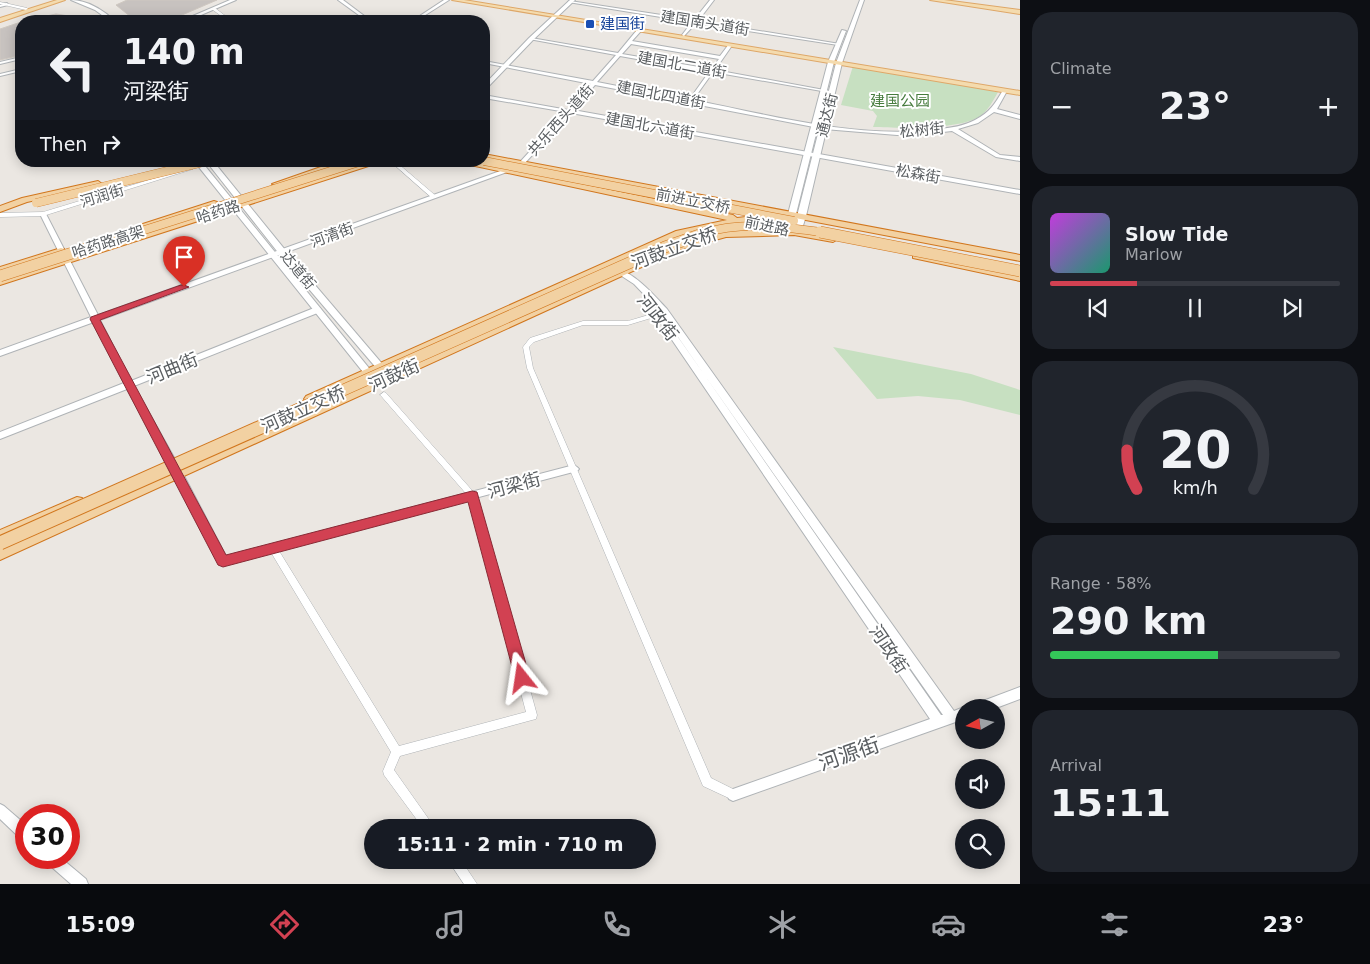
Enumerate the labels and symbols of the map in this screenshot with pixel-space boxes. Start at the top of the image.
street label: 建国南头道街 [659,7,751,39]
place label: 建国街 [600,15,645,33]
marker: 建国街 [584,18,596,30]
street label: 建国北二道街 [636,48,728,82]
street label: 建国北四道街 [615,78,707,112]
street label: 共乐西头道街 [524,81,598,159]
street label: 通达街 [813,91,841,139]
park label: 建国公园 [870,92,930,110]
street label: 建国北六道街 [604,109,696,143]
street label: 松树街 [899,119,945,141]
street label: 松森街 [894,161,942,187]
street label: 河润街 [78,181,126,211]
street label: 前进立交桥 [654,185,732,217]
street label: 哈药路 [194,196,242,228]
street label: 前进路 [743,213,791,239]
street label: 河清街 [308,219,356,251]
street label: 哈药路高架 [70,222,146,262]
street label: 河鼓立交桥 [628,223,720,273]
pin [163,236,205,287]
street label: 达道街 [277,247,319,293]
street label: 河政街 [633,289,683,345]
street label: 河曲街 [143,348,201,388]
street label: 河鼓街 [365,354,423,396]
street label: 河鼓立交桥 [258,381,348,437]
street label: 河梁街 [485,468,543,502]
street label: 河政街 [865,621,913,677]
position arrow [495,651,547,703]
north arrow [955,699,1005,749]
street label: 河源街 [815,732,883,776]
speed limit sign: 30 [15,804,80,869]

